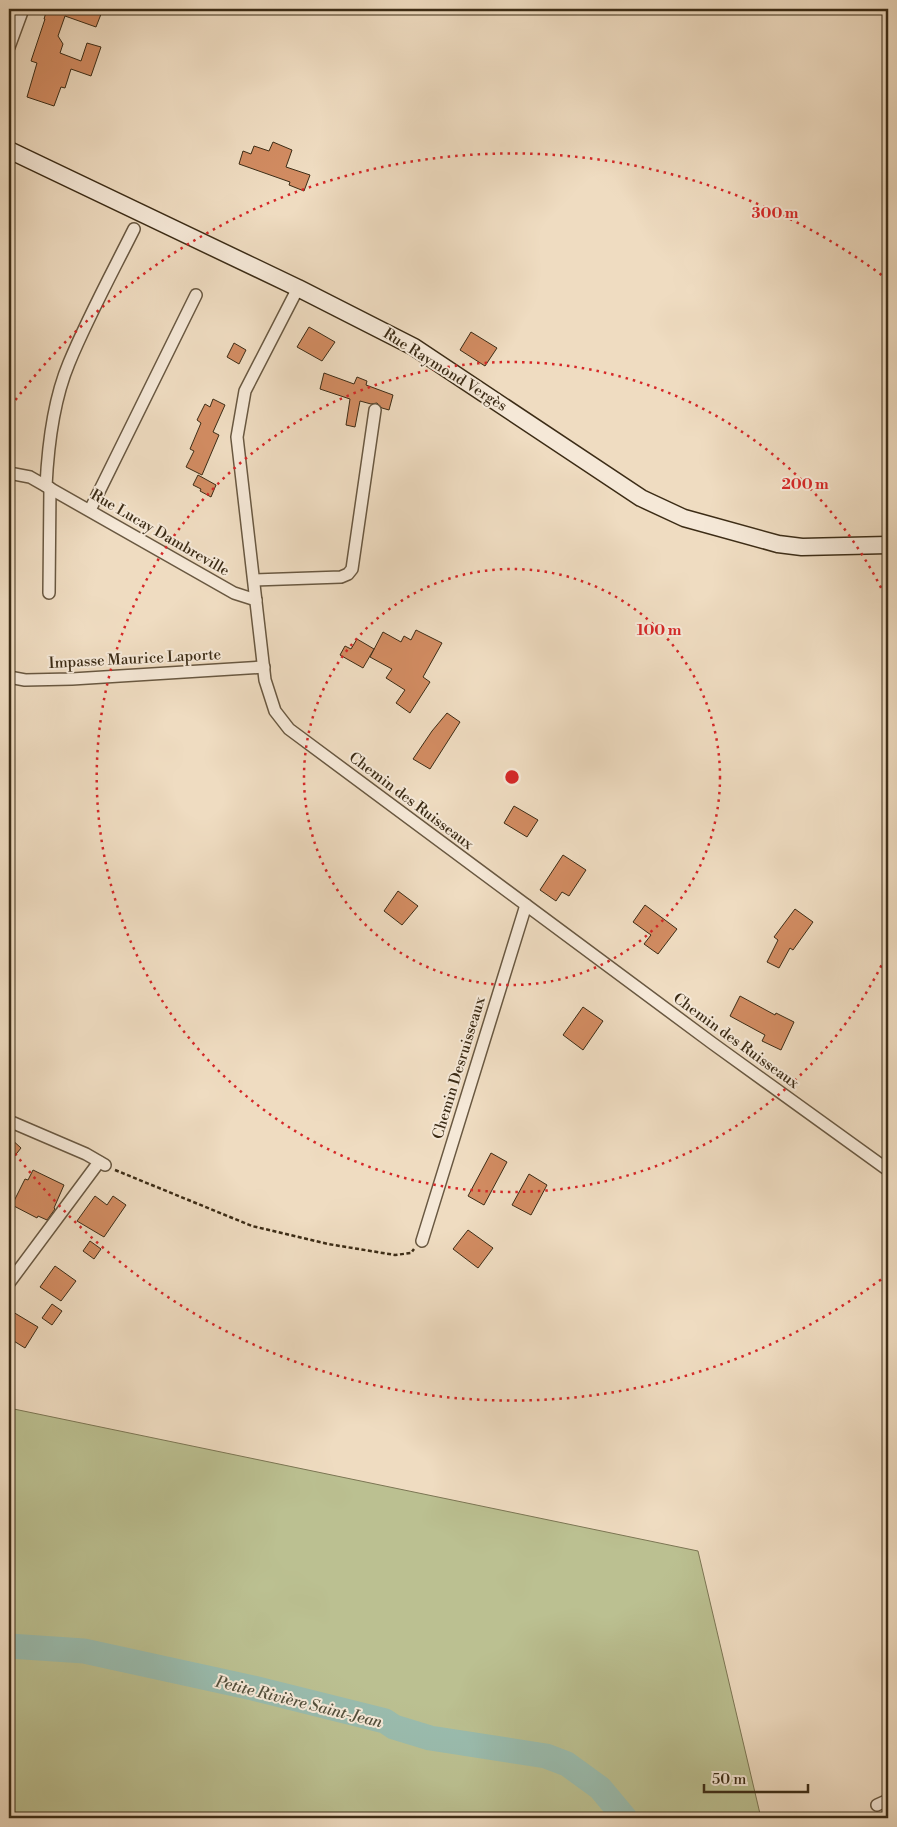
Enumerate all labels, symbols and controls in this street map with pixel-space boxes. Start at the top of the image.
text: 300 m [752,204,799,223]
street label: Rue Raymond Vergès [380,324,510,416]
text: 200 m [781,475,829,494]
street label: Rue Lucay Dambreville [87,485,233,581]
text: 100 m [637,621,682,640]
street label: Impasse Maurice Laporte [48,645,222,673]
street label: Chemin des Ruisseaux [345,748,477,854]
centre of rings [503,768,521,786]
street label: Chemin des Ruisseaux [669,989,803,1093]
street label: Chemin Desruisseaux [428,994,490,1141]
water label: Petite Rivière Saint-Jean [213,1671,385,1733]
scale bar [704,1762,808,1794]
text: 50 m [712,1770,746,1789]

